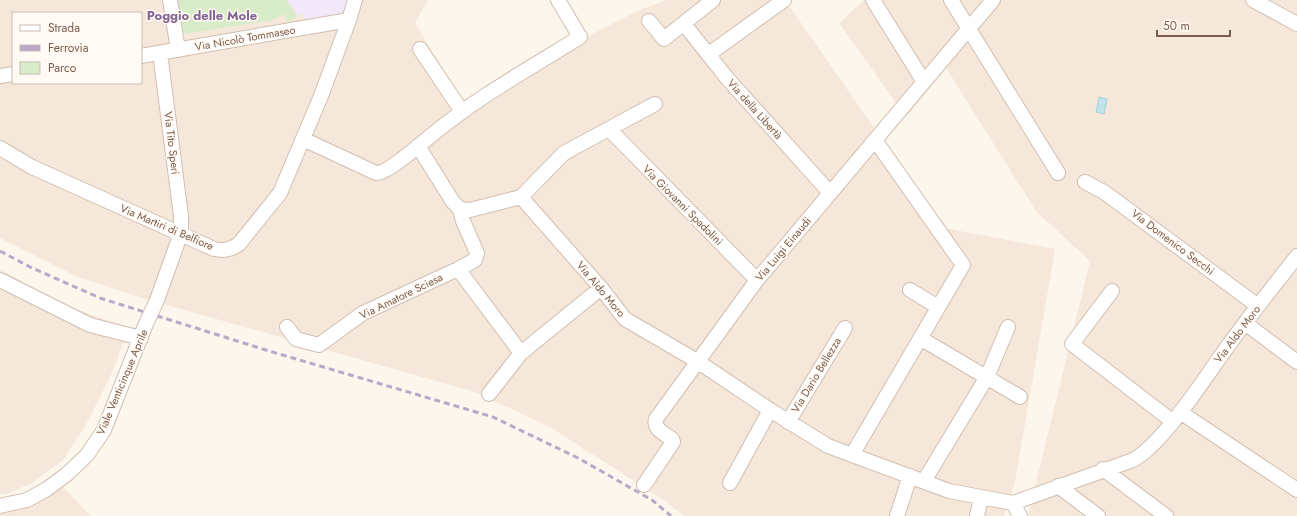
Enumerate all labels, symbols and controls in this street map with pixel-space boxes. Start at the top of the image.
district label: Poggio delle Mole [147,6,258,25]
legend [12,12,142,84]
scale bar [1157,12,1230,38]
text: 50 m [1163,17,1190,35]
text: Strada [48,19,80,37]
street label: Via Nicolò Tommaseo [193,21,297,55]
text: Ferrovia [48,39,89,57]
text: Parco [48,59,77,77]
street label: Via della Libertà [724,75,786,143]
street label: Via Tito Speri [160,111,184,175]
street label: Via Giovanni Spadolini [639,161,727,249]
street label: Via Martiri di Belfiore [118,200,217,254]
street label: Via Domenico Secchi [1128,205,1218,279]
street label: Via Luigi Einaudi [751,213,815,285]
street label: Via Aldo Moro [573,258,629,320]
street label: Via Amatore Sciesa [357,269,445,323]
street label: Via Aldo Moro [1210,302,1264,366]
street label: Viale Venticinque Aprile [92,326,152,437]
street label: Via Dario Bellezza [787,334,845,416]

